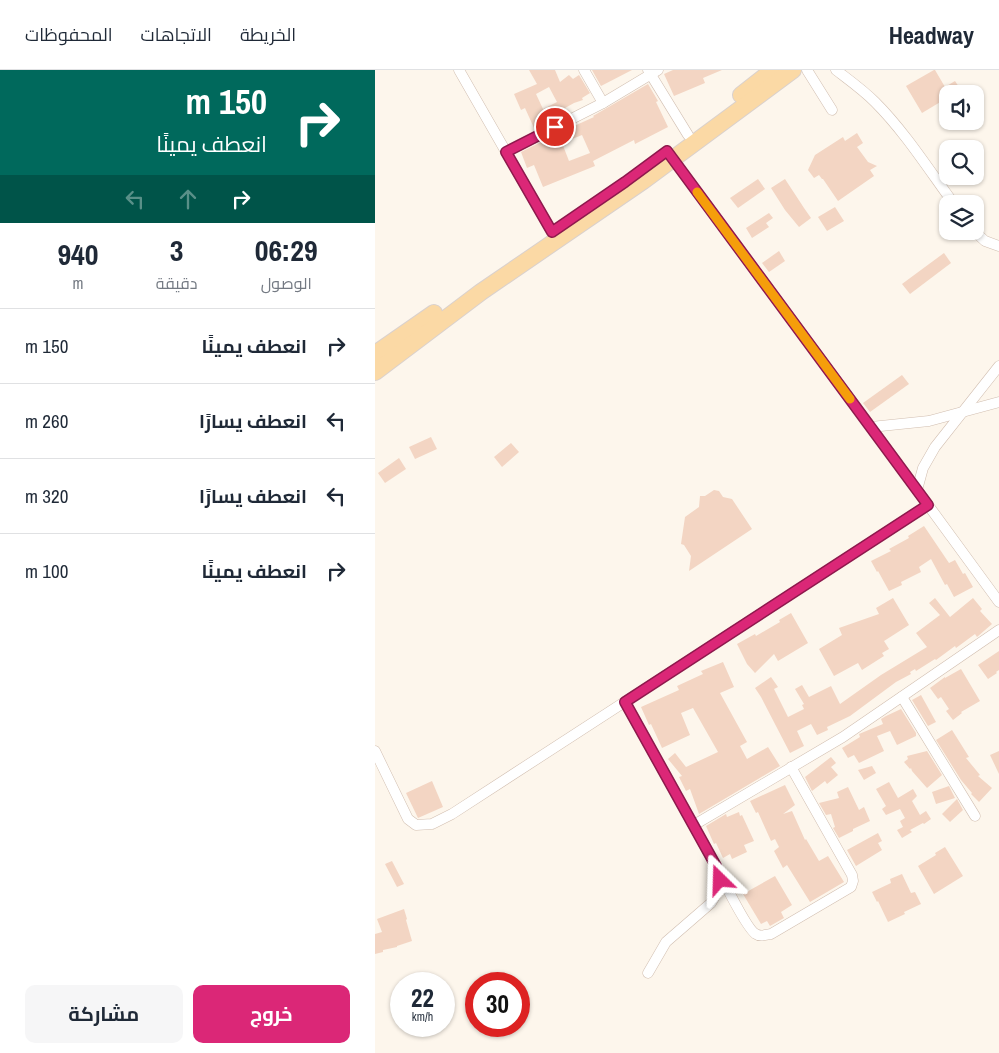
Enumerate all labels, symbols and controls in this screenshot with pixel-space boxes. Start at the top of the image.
text: Headway [889,19,974,51]
text: المحفوظات [25,22,113,47]
text: الاتجاهات [141,22,212,47]
text: الخريطة [240,22,296,47]
text: 150 m [186,78,267,125]
map controls [939,85,984,240]
button: sound [939,85,984,130]
icon: right [285,90,350,155]
pin [534,106,576,148]
icon: arrive [541,113,569,141]
text: انعطف يمينًا [156,129,267,159]
button: search [939,140,984,185]
icon: left [121,185,149,213]
icon: ahead [174,185,202,213]
icon: right [227,185,255,213]
button: layers [939,195,984,240]
text: 3 [170,230,183,270]
text: 06:29 [255,230,318,270]
text: 940 [57,234,98,274]
text: m [72,272,83,294]
text: دقيقة [156,272,197,294]
text: الوصول [261,272,312,294]
icon: right [322,332,350,360]
text: 150 m [25,333,68,359]
text: انعطف يمينًا [201,333,307,359]
icon: left [322,407,350,435]
text: 260 m [25,408,68,434]
text: انعطف يسارًا [199,408,307,434]
icon: left [322,482,350,510]
text: 320 m [25,483,68,509]
text: انعطف يسارًا [199,483,307,509]
icon: right [322,557,350,585]
text: 100 m [25,558,68,584]
text: انعطف يمينًا [201,558,307,584]
position arrow [693,853,745,905]
speed limit sign: 30 [465,972,530,1037]
text: 22 [411,981,434,1015]
button: مشاركة [25,985,183,1043]
button: خروج [193,985,350,1043]
text: km/h [412,1009,433,1025]

